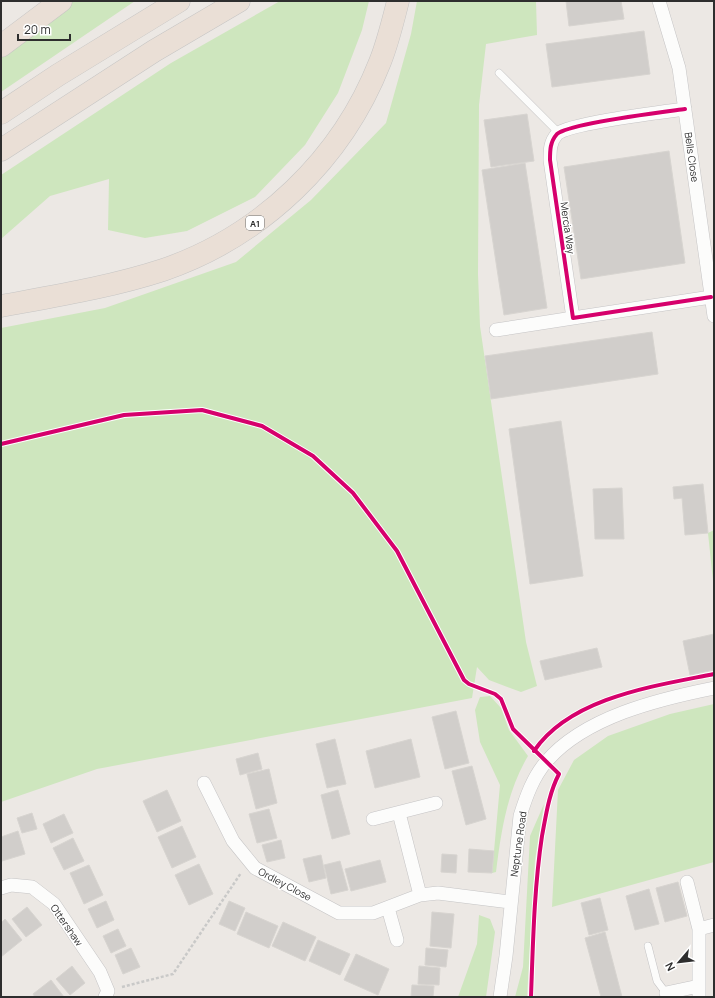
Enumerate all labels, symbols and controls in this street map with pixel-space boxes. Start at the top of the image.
scale bar [18,16,70,42]
text: 20 m [24,21,51,38]
street label: Bells Close [682,131,702,183]
street label: Mercia Way [557,201,579,256]
road number: A1 [246,216,264,230]
street label: Neptune Road [506,810,530,878]
street label: Ordley Close [256,864,314,904]
street label: Ottershaw [47,901,87,949]
north arrow [659,942,699,982]
text: N [661,960,678,974]

